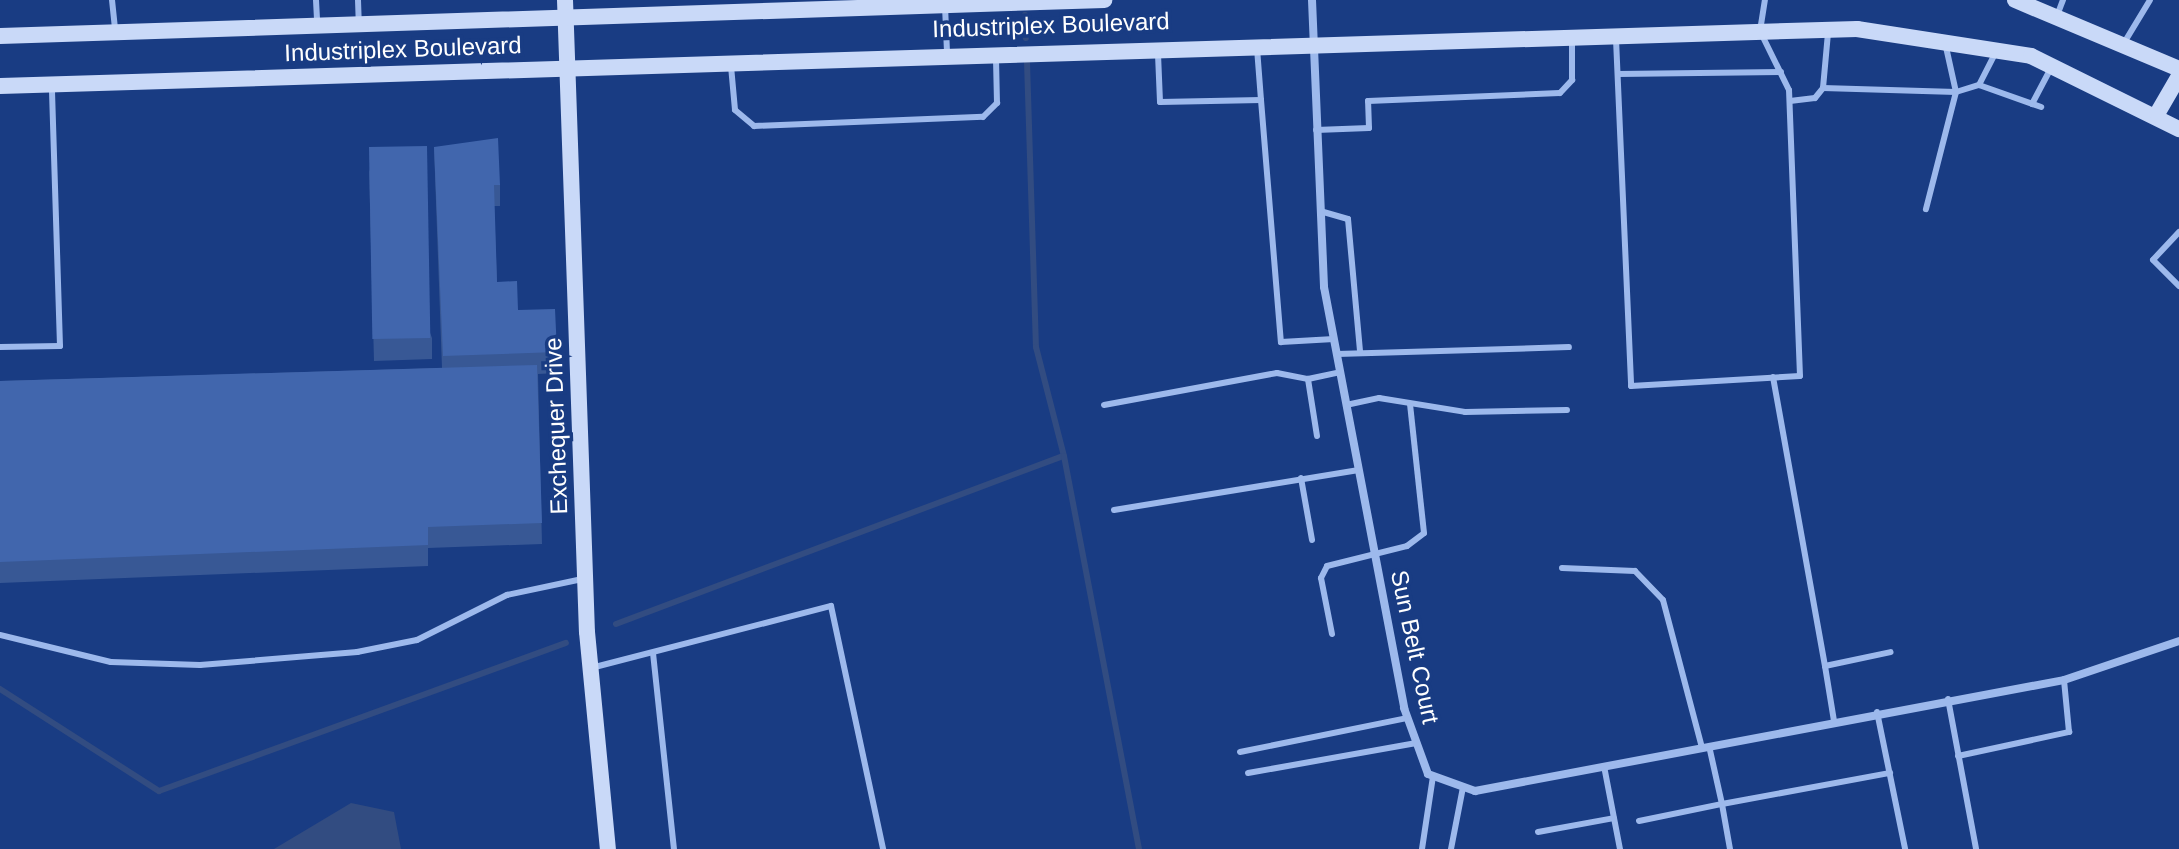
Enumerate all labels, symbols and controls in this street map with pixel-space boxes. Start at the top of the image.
street label: Industriplex Boulevard [932,6,1170,44]
street label: Industriplex Boulevard [284,30,522,68]
street label: Exchequer Drive [539,337,573,515]
street label: Sun Belt Court [1385,568,1445,726]

